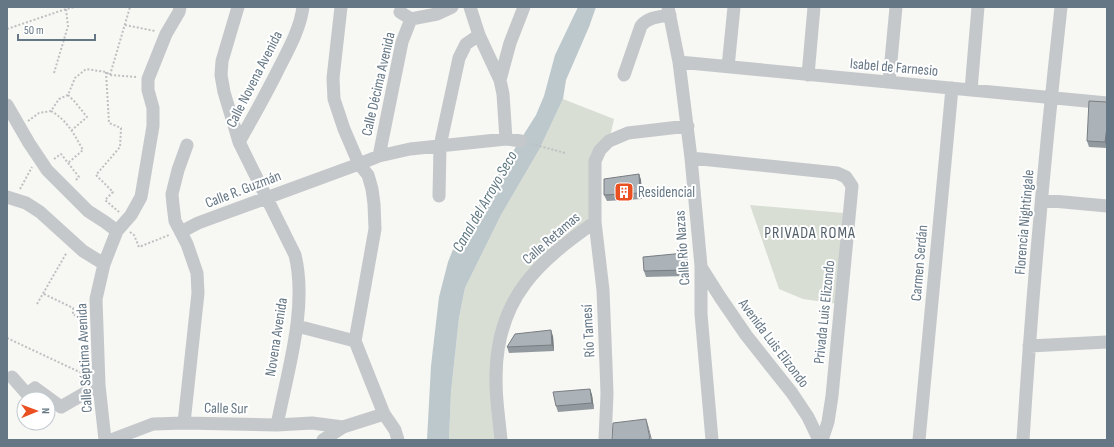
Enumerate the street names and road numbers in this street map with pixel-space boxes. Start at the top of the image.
street label: Calle Novena Avenida [222,27,287,131]
street label: Calle Décima Avenida [357,30,400,138]
street label: Isabel de Farnesio [849,54,939,81]
street label: Calle R. Guzmán [202,166,284,213]
street label: Florencia Nightingale [1010,169,1039,275]
street label: Calle Retamas [518,208,584,269]
street label: Calle Río Nazas [670,210,695,286]
street label: Carmen Serdán [907,224,932,302]
street label: Privada Luis Elizondo [810,259,839,365]
street label: Avenida Luis Elizondo [733,294,813,391]
street label: Novena Avenida [261,296,292,378]
street label: Calle Séptima Avenida [72,302,97,413]
street label: Río Tamesí [578,304,599,358]
street label: Calle Sur [204,399,249,418]

